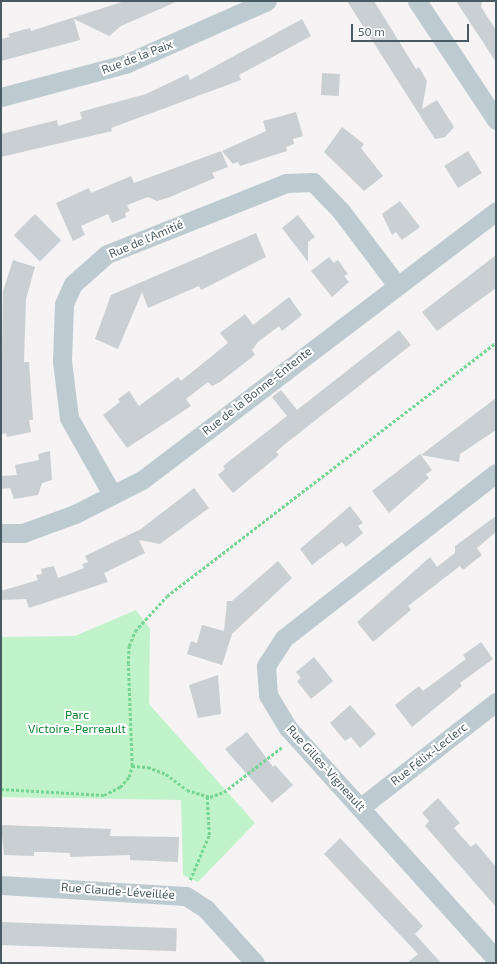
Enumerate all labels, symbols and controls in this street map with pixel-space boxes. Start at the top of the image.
scale bar [353,16,471,42]
text: 50 m [358,24,385,38]
street label: Rue de la Paix [99,37,175,77]
street label: Rue de l'Amitié [107,217,185,261]
street label: Rue de la Bonne-Entente [199,344,315,438]
park label: Parc Victoire-Perreault [28,708,126,736]
street label: Rue Félix-Leclerc [388,720,470,788]
street label: Rue Gilles-Vigneault [284,722,368,814]
street label: Rue Claude-Léveillée [61,880,175,902]

